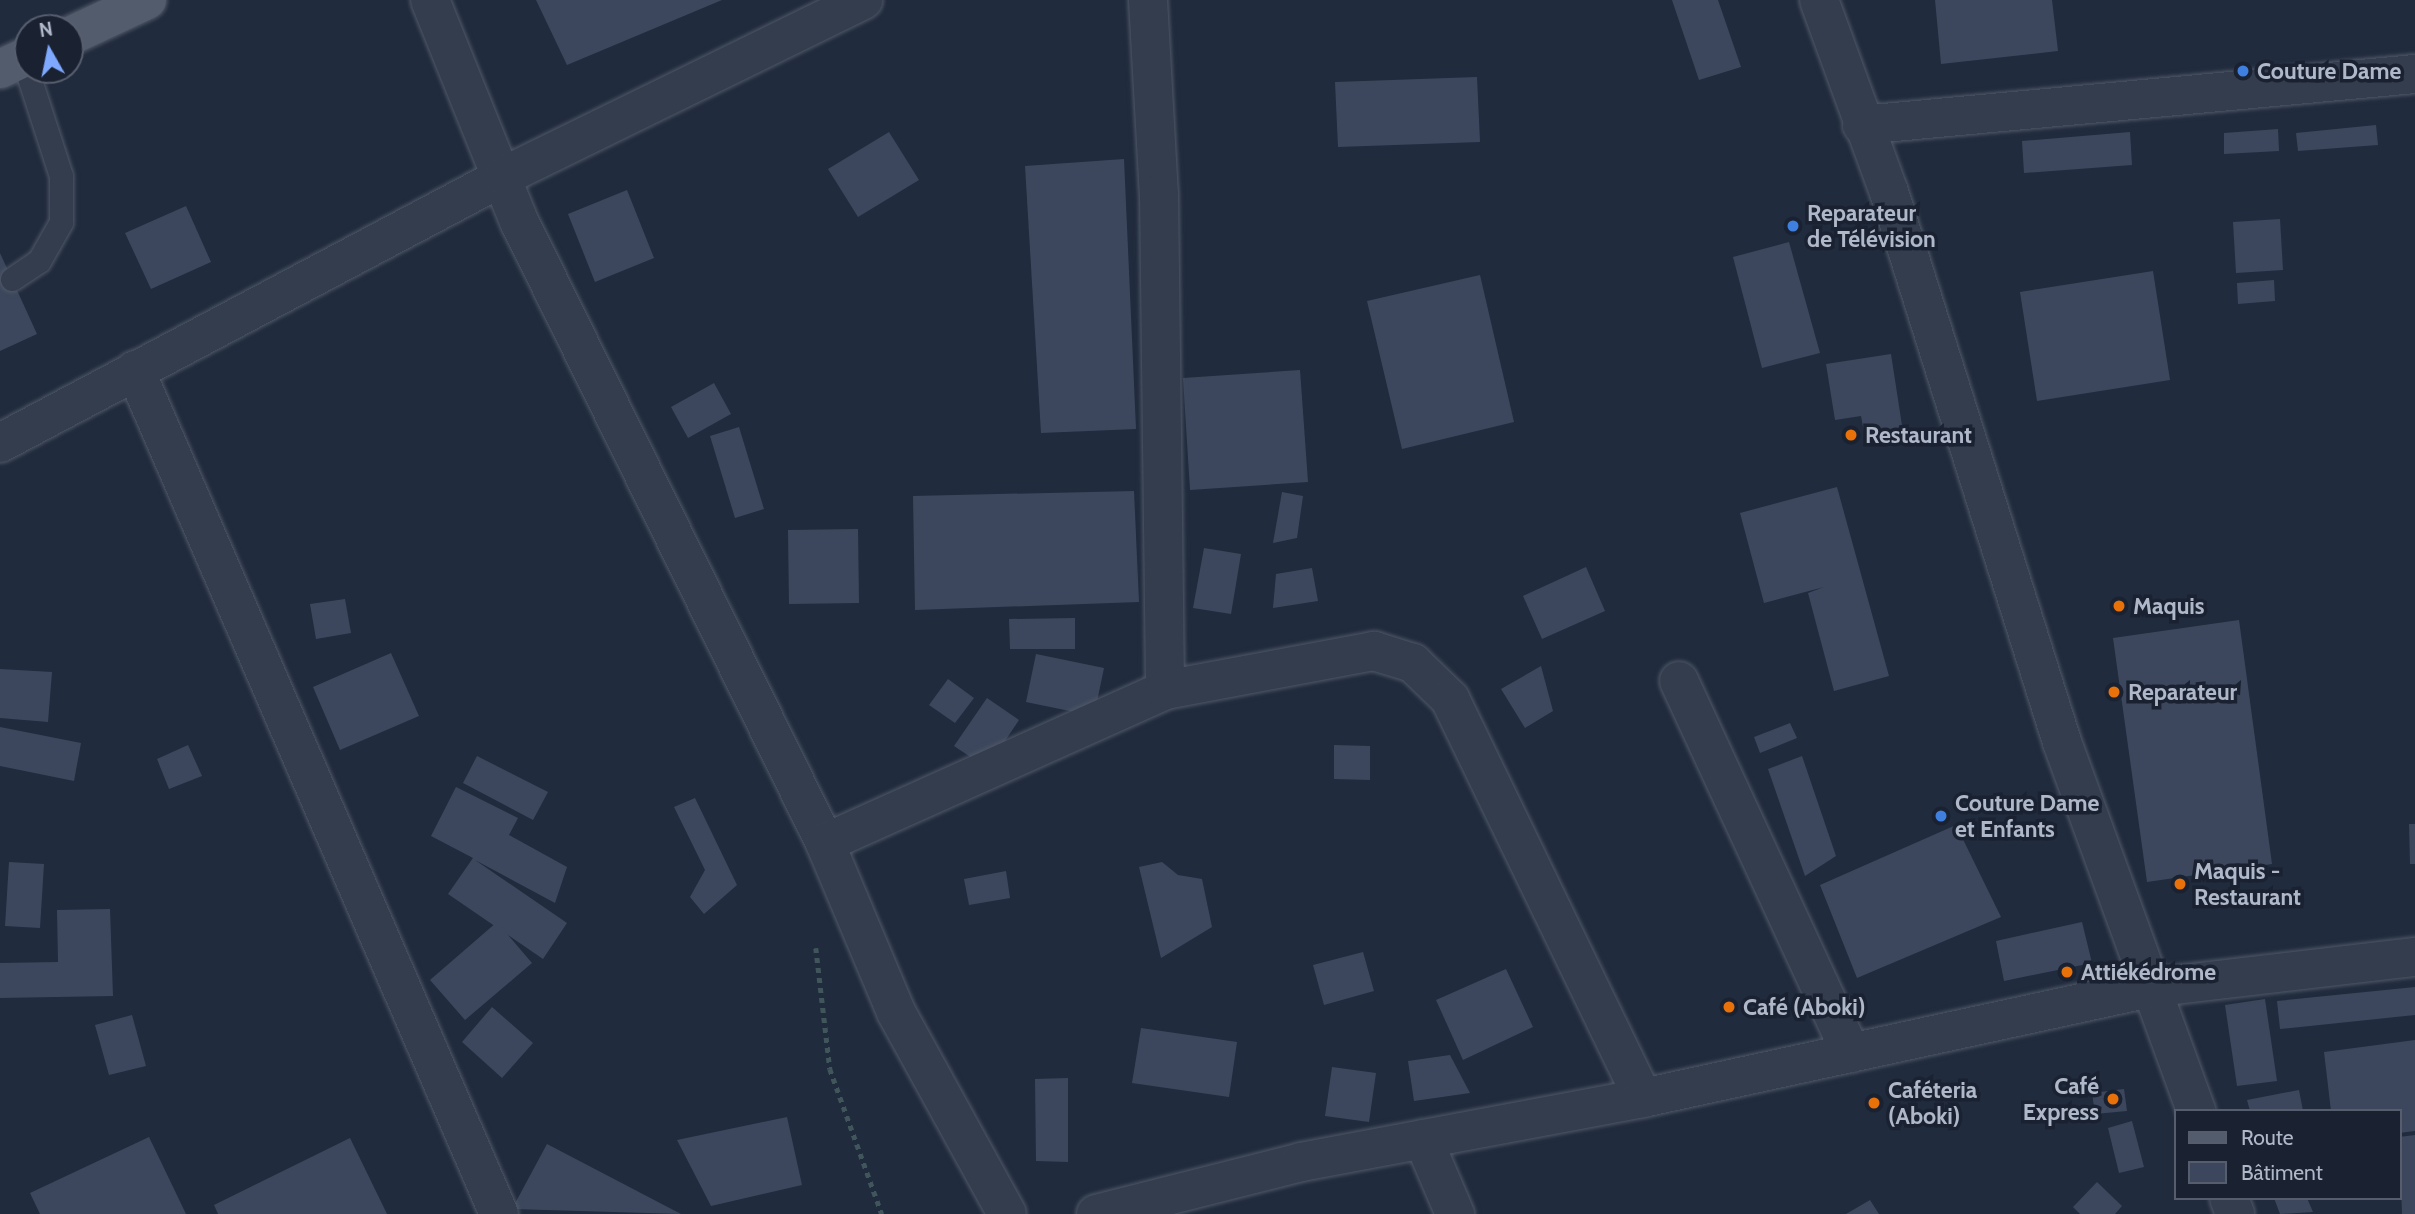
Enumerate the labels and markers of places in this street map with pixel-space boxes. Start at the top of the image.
place label: Couture Dame [2257,57,2401,85]
marker: Couture Dame [2235,63,2251,79]
place label: Reparateur de Télévision [1807,199,1936,253]
marker: Reparateur de Télévision [1785,218,1801,234]
place label: Restaurant [1865,421,1972,449]
marker: Restaurant [1843,427,1859,443]
place label: Maquis [2133,592,2205,620]
marker: Maquis [2111,598,2127,614]
place label: Reparateur [2128,678,2237,706]
marker: Reparateur [2106,684,2122,700]
place label: Couture Dame et Enfants [1955,789,2099,843]
marker: Couture Dame et Enfants [1933,808,1949,824]
place label: Maquis - Restaurant [2194,857,2301,911]
marker: Maquis - Restaurant [2172,876,2188,892]
place label: Attiékédrome [2081,958,2216,986]
marker: Attiékédrome [2059,964,2075,980]
place label: Café (Aboki) [1743,993,1865,1021]
marker: Café (Aboki) [1721,999,1737,1015]
place label: Café Express [2023,1072,2099,1126]
place label: Caféteria (Aboki) [1888,1076,1977,1130]
marker: Café Express [2105,1091,2121,1107]
marker: Caféteria (Aboki) [1866,1095,1882,1111]

